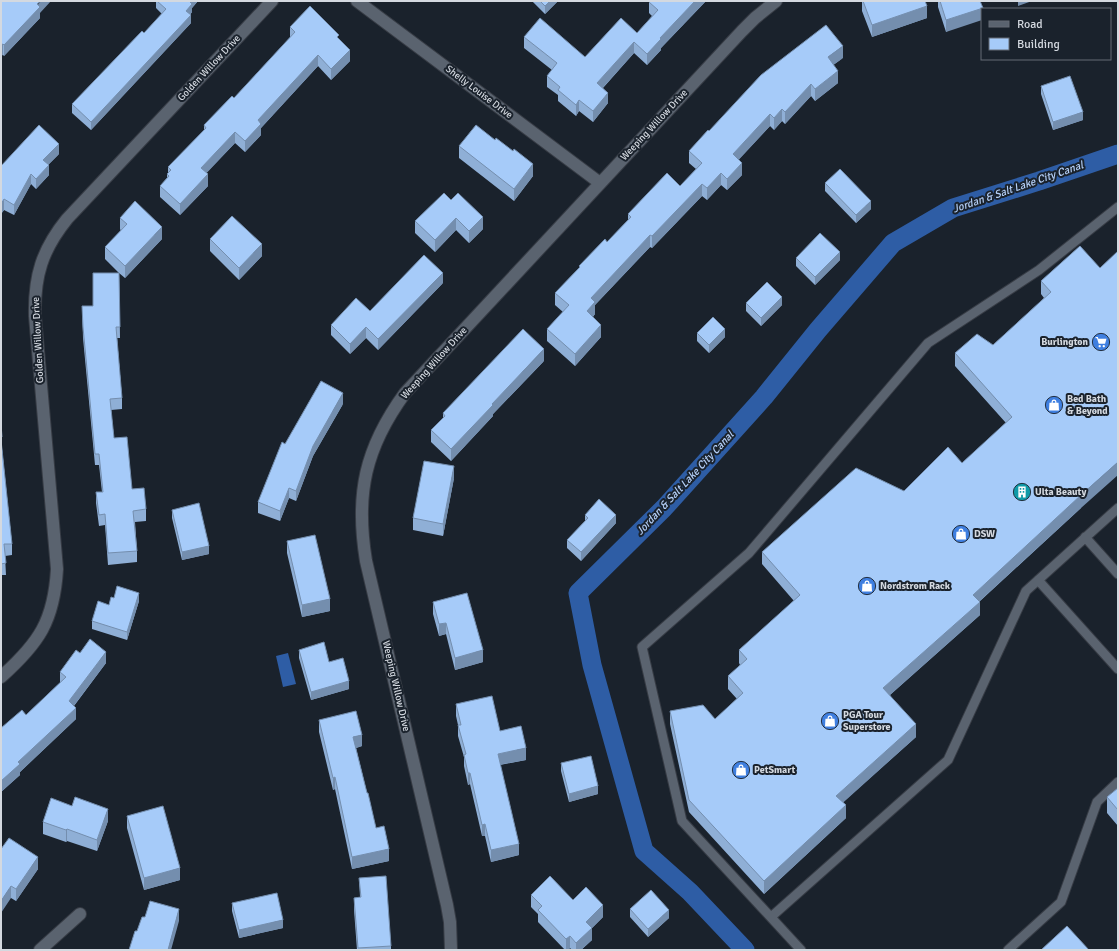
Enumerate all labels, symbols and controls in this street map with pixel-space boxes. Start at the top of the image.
legend [981,8,1111,60]
text: Road [1017,17,1043,32]
street label: Golden Willow Drive [175,32,243,104]
text: Building [1017,37,1060,52]
street label: Shelly Louise Drive [443,63,515,121]
street label: Weeping Willow Drive [618,87,690,163]
water label: Jordan & Salt Lake City Canal [951,158,1086,215]
street label: Golden Willow Drive [30,297,46,383]
street label: Weeping Willow Drive [398,324,470,402]
supermarket icon: Burlington [1091,332,1111,352]
place label: Burlington [1041,336,1089,348]
place label: Bed Bath & Beyond [1067,393,1108,417]
shop icon: Bed Bath & Beyond [1044,395,1064,415]
water label: Jordan & Salt Lake City Canal [633,428,737,538]
building icon: Ulta Beauty [1012,482,1032,502]
place label: Ulta Beauty [1035,486,1086,498]
shop icon: DSW [951,524,971,544]
place label: DSW [974,528,995,540]
shop icon: Nordstrom Rack [857,576,877,596]
place label: Nordstrom Rack [880,580,951,592]
street label: Weeping Willow Drive [380,639,412,733]
place label: PGA Tour Superstore [843,709,891,733]
shop icon: PGA Tour Superstore [820,711,840,731]
shop icon: PetSmart [731,760,751,780]
place label: PetSmart [754,764,796,776]

